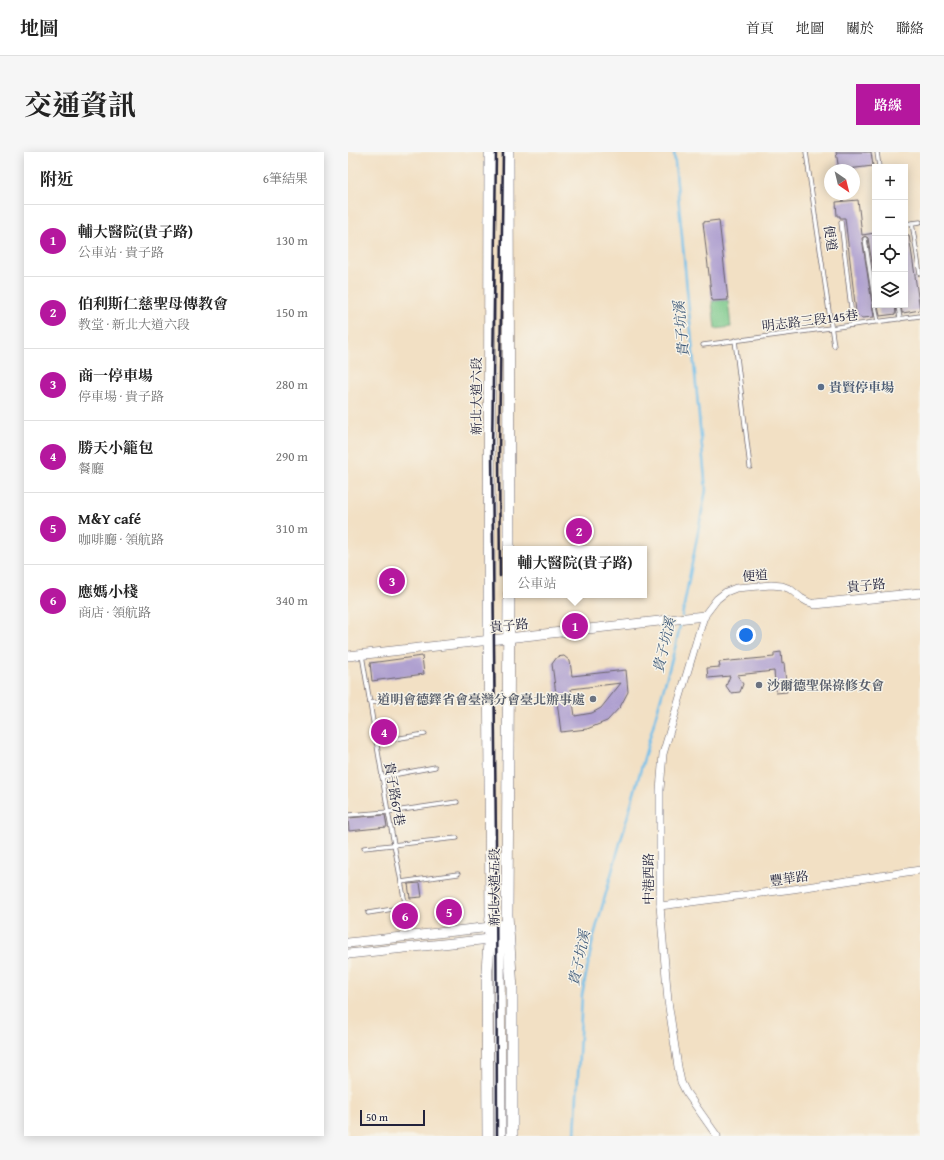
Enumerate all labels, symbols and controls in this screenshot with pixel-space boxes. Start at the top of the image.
text: 地圖 [20,14,58,42]
text: 首頁 [746,18,774,38]
text: 地圖 [796,18,824,38]
text: 關於 [846,18,874,38]
text: 聯絡 [896,18,924,38]
text: 交通資訊 [24,84,136,125]
button: 路線 [856,84,920,125]
north arrow [824,164,860,200]
map controls [872,164,908,308]
button: + [872,164,908,200]
text: 附近 [40,166,74,191]
text: 6筆結果 [263,169,308,188]
button: − [872,200,908,236]
text: 輔大醫院(貴子路) [78,221,193,242]
street label: 便道 [819,224,842,252]
text: 1 [50,231,56,250]
text: 130 m [276,231,308,250]
button: locate [872,236,908,272]
text: 公車站 · 貴子路 [78,243,164,262]
button: layers [872,272,908,308]
text: 伯利斯仁慈聖母傳教會 [78,293,228,314]
water label: 貴子坑溪 [668,298,693,358]
text: 2 [50,303,56,322]
text: 150 m [276,303,308,322]
street label: 明志路三段145巷 [761,305,859,336]
text: 教堂 · 新北大道六段 [78,315,190,334]
street label: 新北大道六段 [467,357,486,435]
text: 商一停車場 [78,365,153,386]
text: 3 [50,375,56,394]
text: 280 m [276,375,308,394]
place label: 貴賢停車場 [829,378,894,397]
marker: 貴賢停車場 [816,382,826,392]
text: 停車場 · 貴子路 [78,387,164,406]
text: 勝天小籠包 [78,437,153,458]
text: 4 [50,447,56,466]
text: 290 m [276,447,308,466]
text: 餐廳 [78,459,104,478]
text: M&Y café [78,508,141,529]
pin: 2 [566,516,592,546]
text: 5 [50,519,56,538]
text: 310 m [276,519,308,538]
text: 咖啡廳 · 領航路 [78,530,164,549]
popup [503,546,647,598]
text: 輔大醫院(貴子路) [517,552,633,573]
street label: 便道 [741,565,769,586]
pin: 3 [379,566,405,596]
text: 公車站 [517,574,556,593]
street label: 貴子路 [846,574,886,597]
text: 應媽小棧 [78,581,138,602]
text: 6 [50,591,56,610]
text: 340 m [276,591,308,610]
text: 商店 · 領航路 [78,603,151,622]
pin: 1 [562,611,588,641]
street label: 貴子路 [489,614,529,637]
water label: 貴子坑溪 [648,614,680,675]
your location [736,625,756,645]
place label: 沙爾德聖保祿修女會 [767,676,884,695]
marker: 沙爾德聖保祿修女會 [754,680,764,690]
place label: 道明會德鐸省會臺灣分會臺北辦事處 [377,690,585,709]
marker: 道明會德鐸省會臺灣分會臺北辦事處 [588,694,598,704]
pin: 4 [371,717,397,747]
street label: 貴子路67巷 [380,761,409,828]
street label: 新北大道五段 [485,848,504,926]
street label: 中港西路 [639,853,658,905]
street label: 豐華路 [768,866,810,891]
pin: 5 [436,897,462,927]
pin: 6 [392,901,418,931]
water label: 貴子坑溪 [563,927,595,987]
scale bar [360,1108,425,1127]
text: 50 m [366,1109,388,1125]

